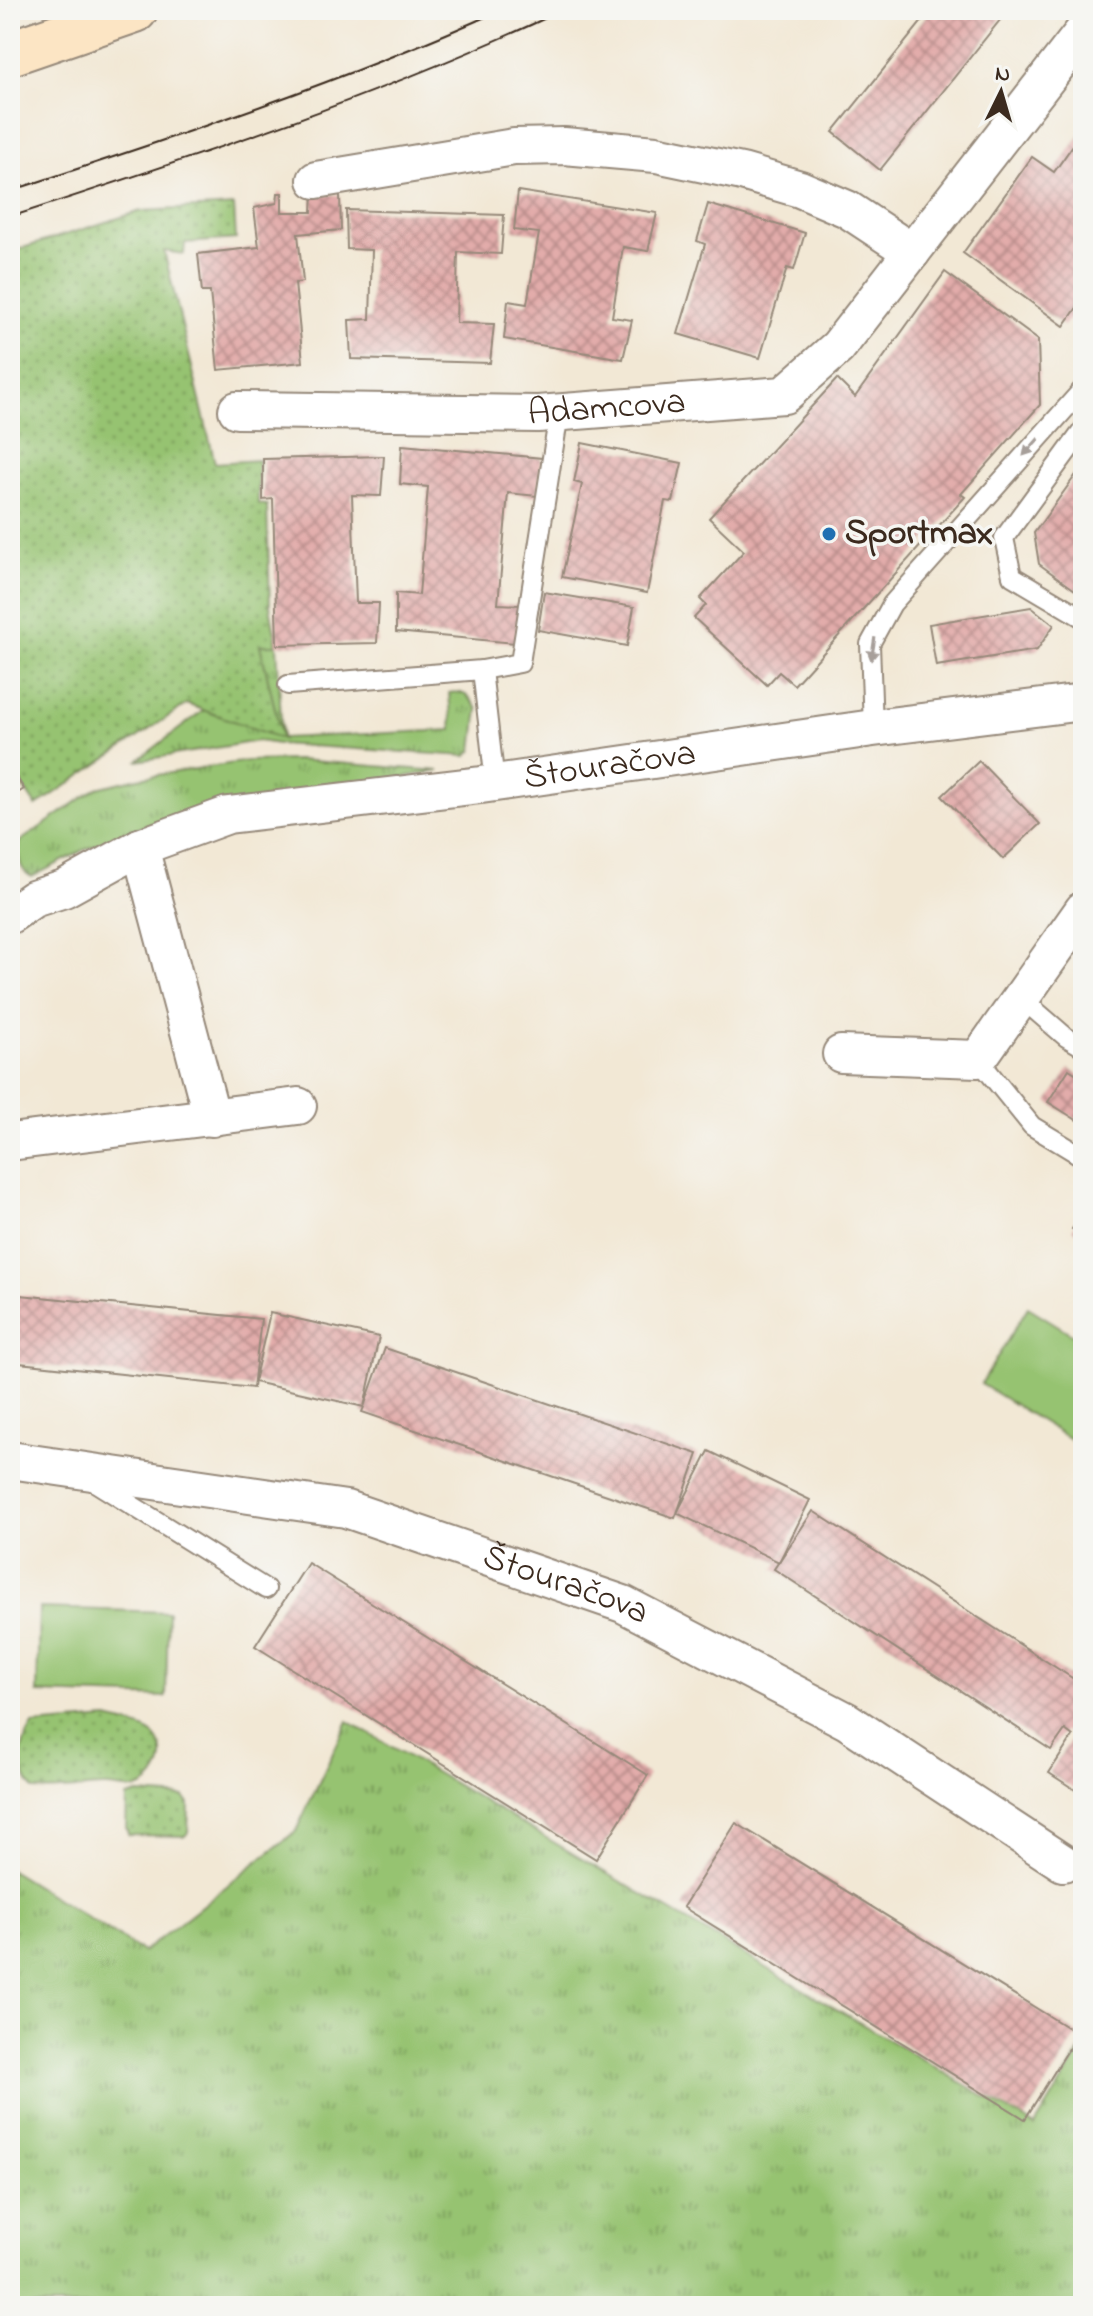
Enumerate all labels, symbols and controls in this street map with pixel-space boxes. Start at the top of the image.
north arrow [961,52,1041,132]
text: N [994,58,1011,92]
street label: Adamcova [526,376,688,441]
one-way arrow [1023,437,1041,456]
place label: Sportmax [845,508,993,561]
marker: Sportmax [820,525,838,543]
one-way arrow [866,637,879,662]
street label: Štouračova [520,728,699,805]
street label: Štouračova [475,1531,658,1640]

